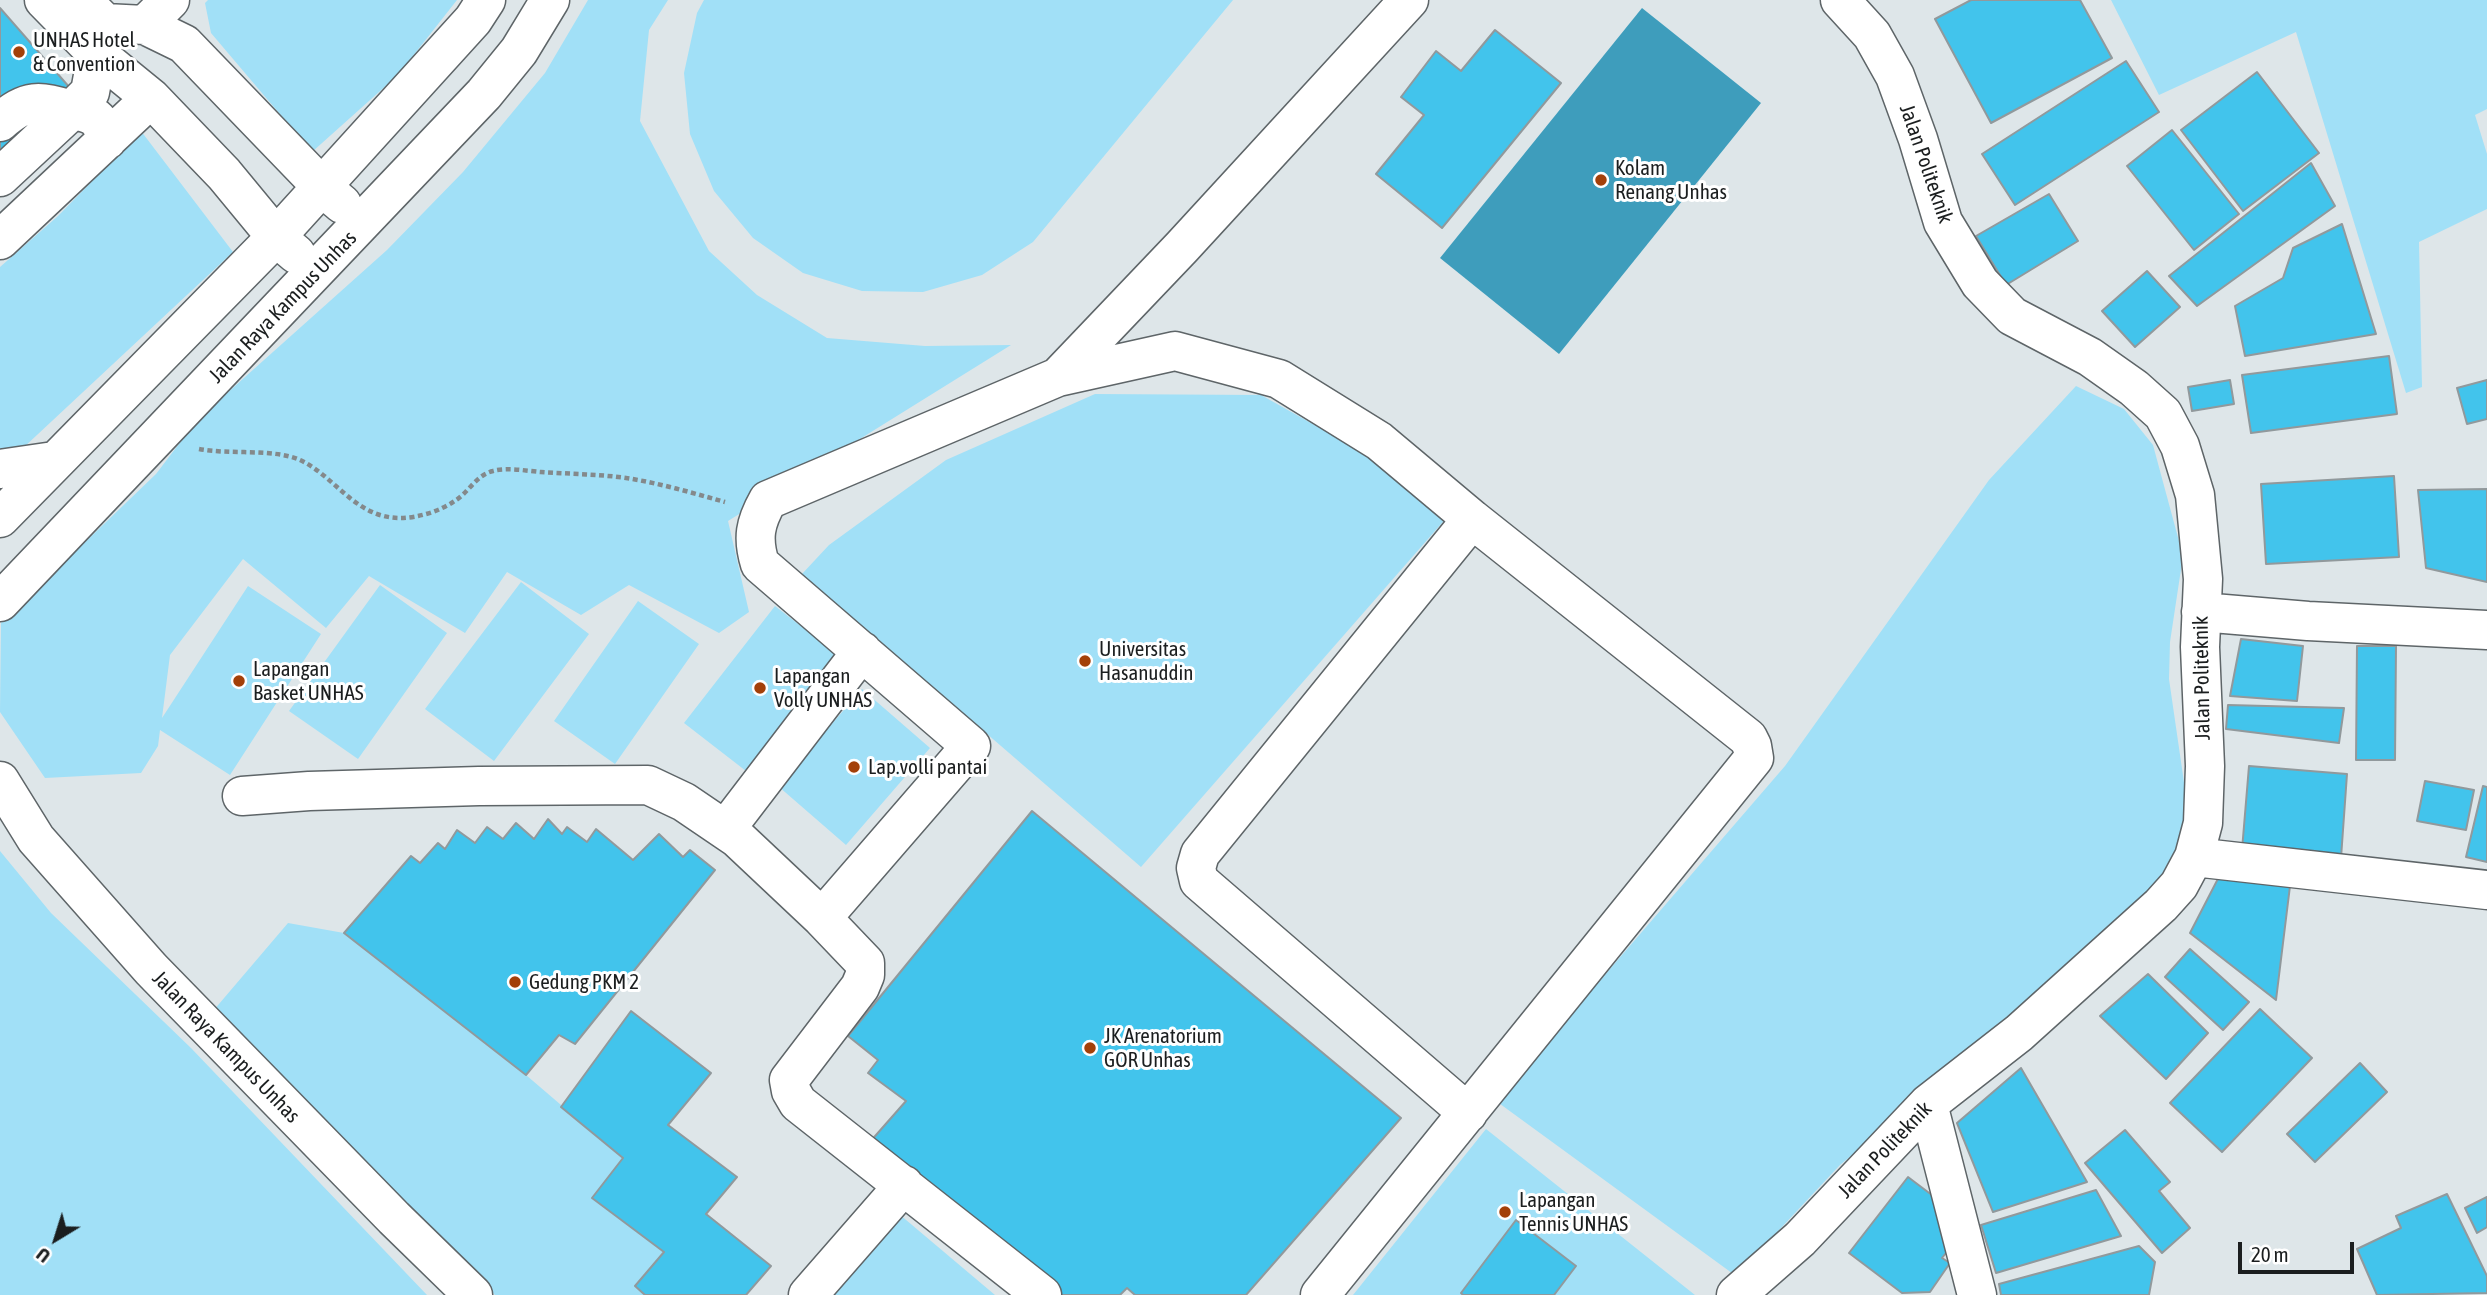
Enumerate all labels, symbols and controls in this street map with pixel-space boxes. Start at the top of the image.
place label: UNHAS Hotel & Convention [33,27,135,77]
marker: UNHAS Hotel & Convention [11,44,27,60]
street label: Jalan Politeknik [1894,101,1958,227]
place label: Kolam Renang Unhas [1615,155,1727,205]
marker: Kolam Renang Unhas [1593,172,1609,188]
street label: Jalan Raya Kampus Unhas [204,226,362,388]
street label: Jalan Politeknik [2188,616,2216,740]
place label: Universitas Hasanuddin [1099,636,1193,686]
marker: Universitas Hasanuddin [1077,653,1093,669]
place label: Lapangan Basket UNHAS [253,656,364,706]
place label: Lapangan Volly UNHAS [774,663,872,713]
marker: Lapangan Basket UNHAS [231,673,247,689]
marker: Lapangan Volly UNHAS [752,680,768,696]
place label: Lap.volli pantai [868,754,987,780]
marker: Lap.volli pantai [846,759,862,775]
street label: Jalan Raya Kampus Unhas [147,966,305,1128]
place label: Gedung PKM 2 [529,969,639,995]
marker: Gedung PKM 2 [507,974,523,990]
place label: JK Arenatorium GOR Unhas [1104,1023,1222,1073]
marker: JK Arenatorium GOR Unhas [1082,1040,1098,1056]
street label: Jalan Politeknik [1833,1097,1937,1203]
place label: Lapangan Tennis UNHAS [1519,1187,1628,1237]
north arrow [21,1204,91,1274]
marker: Lapangan Tennis UNHAS [1497,1204,1513,1220]
scale bar [2242,1228,2358,1272]
text: 20 m [2251,1242,2289,1266]
text: U [32,1243,54,1268]

